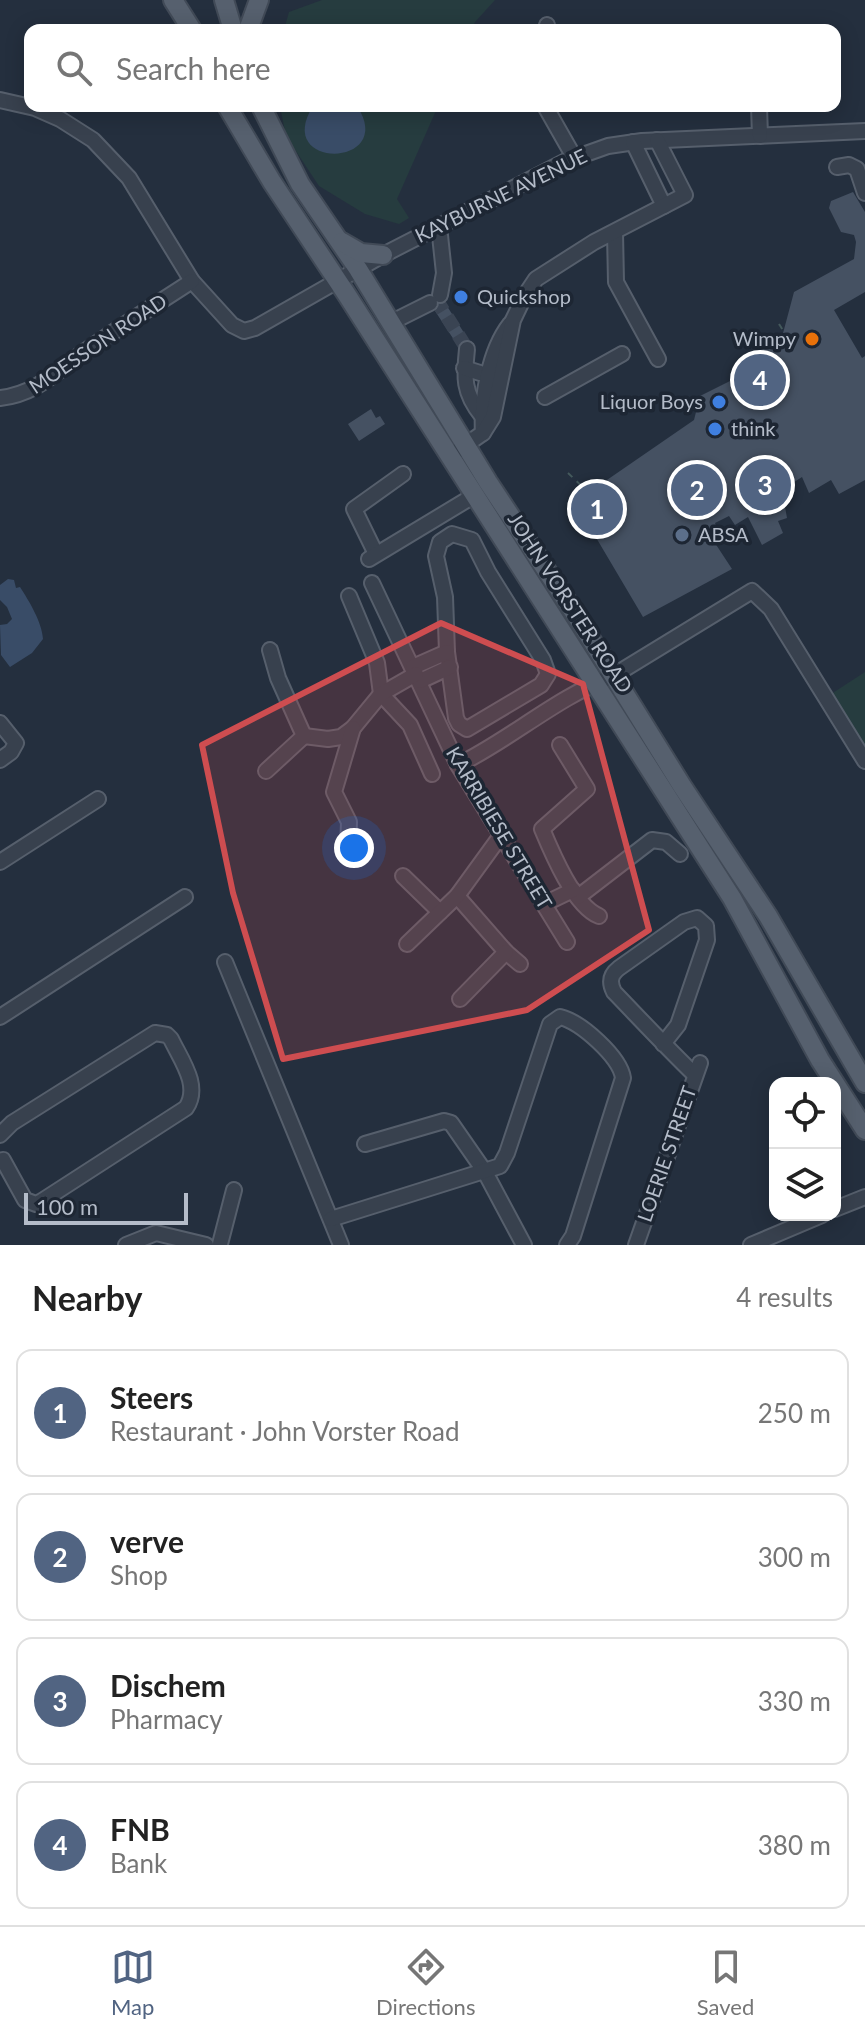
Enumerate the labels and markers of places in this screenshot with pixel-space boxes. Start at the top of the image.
place label: Quickshop [477,284,571,308]
marker: Quickshop [452,288,470,306]
place label: Wimpy [733,326,797,350]
marker: Wimpy [803,330,821,348]
pin: 4 [734,350,786,410]
place label: Liquor Boys [600,389,703,413]
marker: Liquor Boys [710,393,728,411]
place label: think [731,416,776,440]
marker: think [706,420,724,438]
pin: 3 [739,455,791,515]
pin: 2 [671,460,723,520]
pin: 1 [571,479,623,539]
place label: ABSA [698,522,749,546]
marker: ABSA [673,526,691,544]

